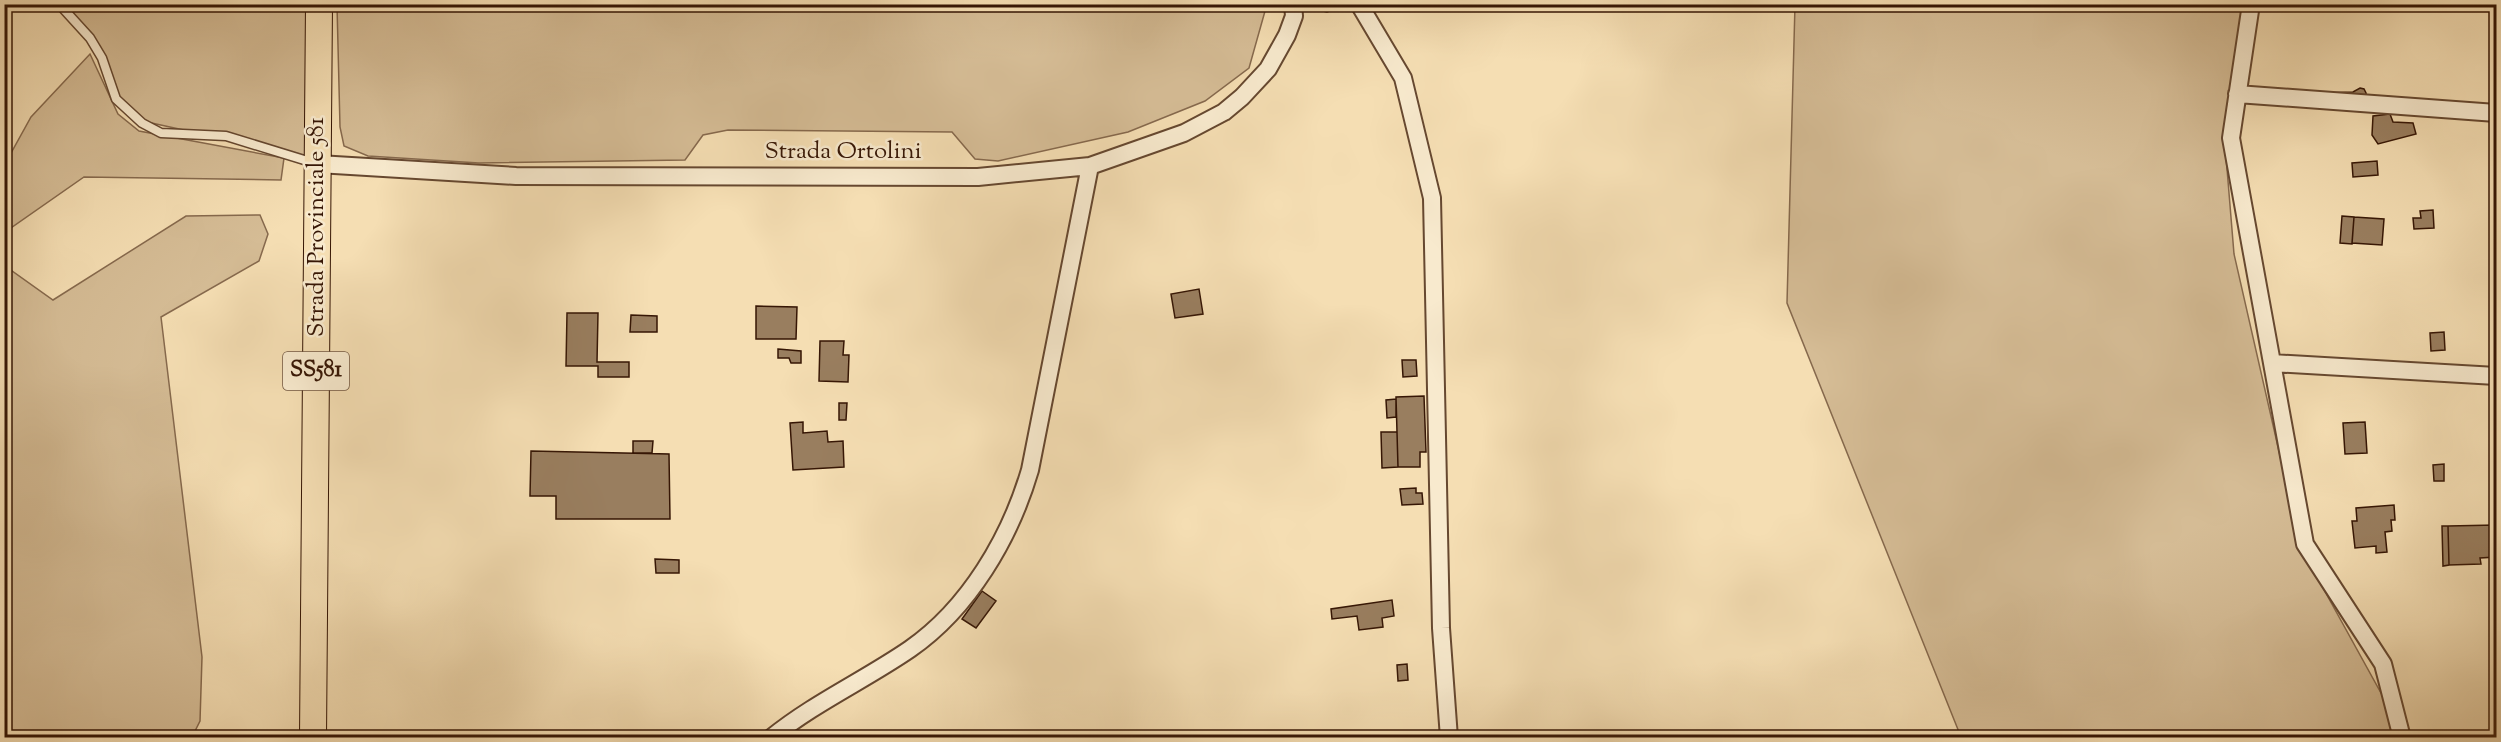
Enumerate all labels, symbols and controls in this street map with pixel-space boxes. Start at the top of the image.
street label: Strada Provinciale 581 [300,117,334,337]
street label: Strada Ortolini [764,135,922,169]
road number: SS581 [283,352,349,390]

